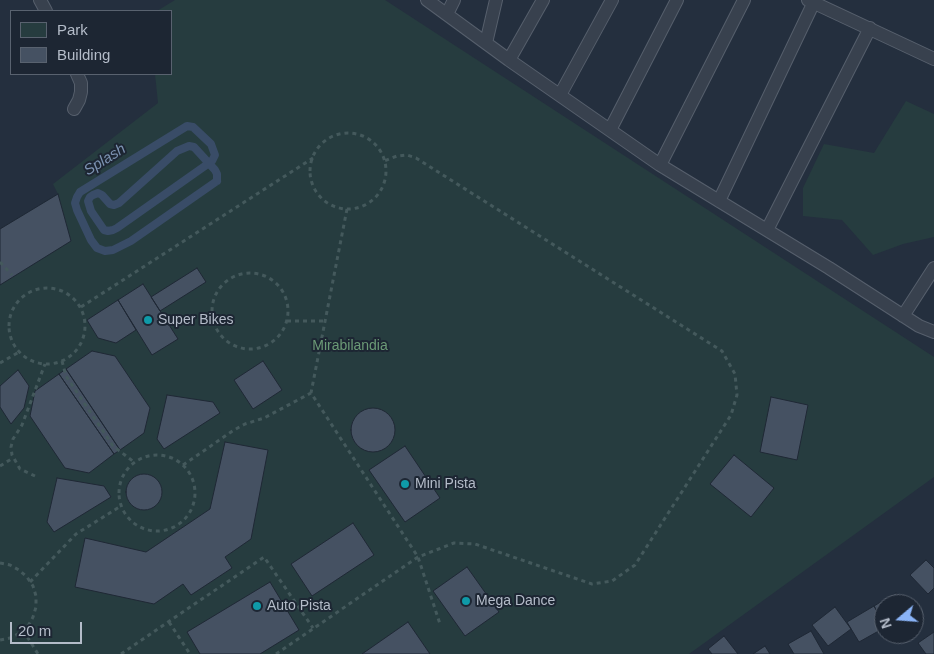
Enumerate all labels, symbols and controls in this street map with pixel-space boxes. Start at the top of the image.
legend [10,10,172,75]
text: Park [57,21,88,38]
text: Building [57,46,110,63]
water label: Splash [81,140,129,180]
place label: Super Bikes [158,312,233,328]
marker: Super Bikes [142,314,154,326]
park label: Mirabilandia [312,338,388,354]
place label: Mini Pista [415,476,476,492]
marker: Mini Pista [399,478,411,490]
place label: Mega Dance [476,593,555,609]
north arrow [874,594,924,644]
marker: Mega Dance [460,595,472,607]
place label: Auto Pista [267,598,331,614]
marker: Auto Pista [251,600,263,612]
scale bar [12,612,85,644]
text: N [877,616,895,631]
text: 20 m [18,622,51,639]

